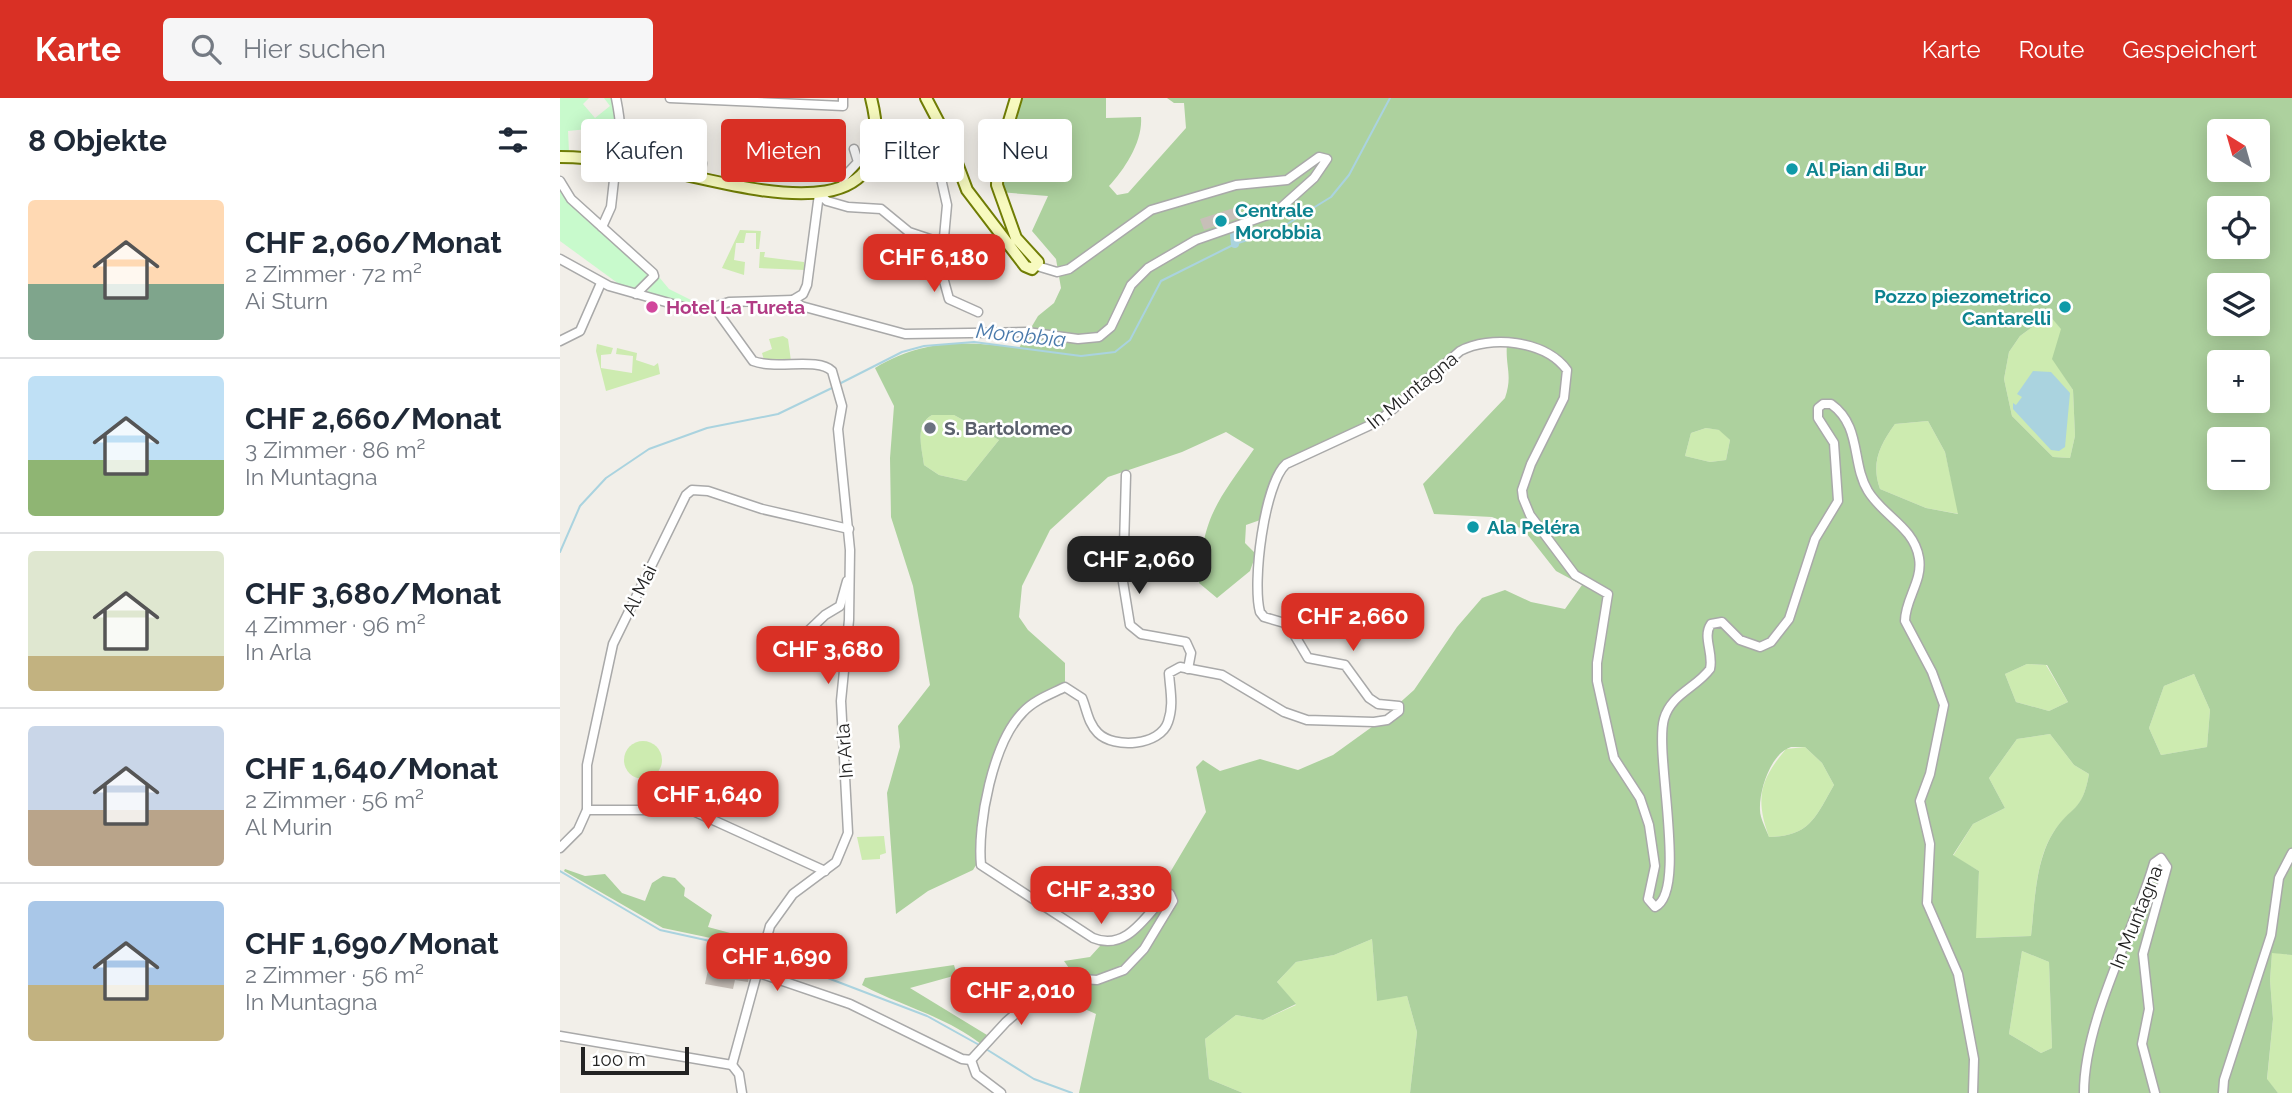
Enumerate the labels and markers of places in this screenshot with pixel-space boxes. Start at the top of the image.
place label: Al Pian di Bur [1806,158,1927,180]
marker: Al Pian di Bur [1784,161,1800,177]
place label: Centrale Morobbia [1235,199,1321,243]
marker: Centrale Morobbia [1213,213,1229,229]
pin: CHF 6,180 [854,234,1014,294]
place label: Pozzo piezometrico Cantarelli [1874,285,2051,329]
place label: Hotel La Tureta [666,296,805,318]
marker: Hotel La Tureta [644,299,660,315]
marker: Pozzo piezometrico Cantarelli [2057,299,2073,315]
place label: S. Bartolomeo [944,417,1072,439]
marker: S. Bartolomeo [922,420,938,436]
place label: Ala Peléra [1487,516,1580,538]
marker: Ala Peléra [1465,519,1481,535]
pin: CHF 2,060 [1059,536,1219,596]
pin: CHF 2,660 [1273,594,1433,653]
pin: CHF 3,680 [748,626,908,686]
pin: CHF 1,640 [628,772,788,831]
pin: CHF 2,330 [1021,866,1181,926]
pin: CHF 1,690 [697,934,857,993]
pin: CHF 2,010 [941,968,1101,1027]

